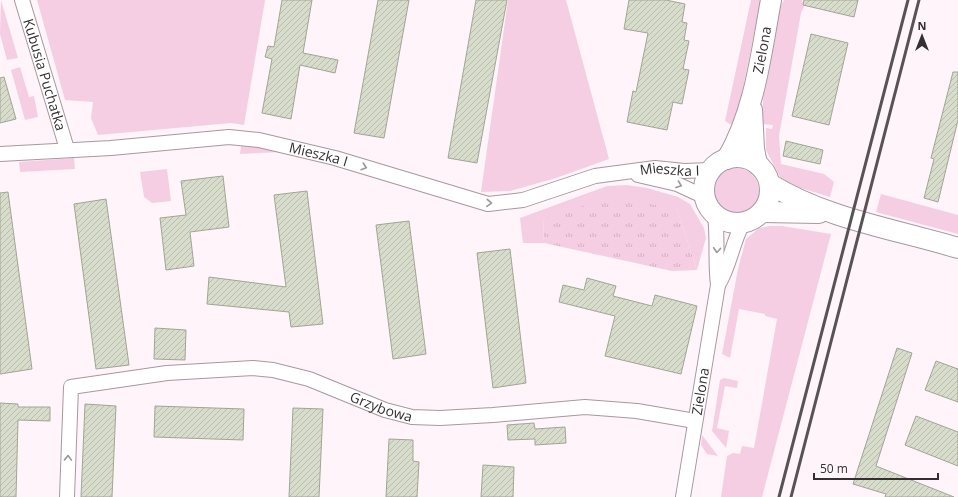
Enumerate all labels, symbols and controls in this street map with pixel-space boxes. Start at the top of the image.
street label: Kubusia Puchatka [19,16,71,133]
north arrow [902,16,942,56]
text: N [918,18,926,33]
street label: Zielona [748,25,775,75]
street label: Mieszka I [287,137,350,170]
street label: Mieszka I [638,158,700,180]
one-way arrow [360,162,367,171]
one-way arrow [676,180,683,189]
one-way arrow [486,198,492,207]
one-way arrow [712,247,721,253]
street label: Zielona [687,366,713,416]
street label: Grzybowa [347,387,415,426]
one-way arrow [64,455,73,461]
scale bar [814,455,938,481]
text: 50 m [820,460,848,477]

